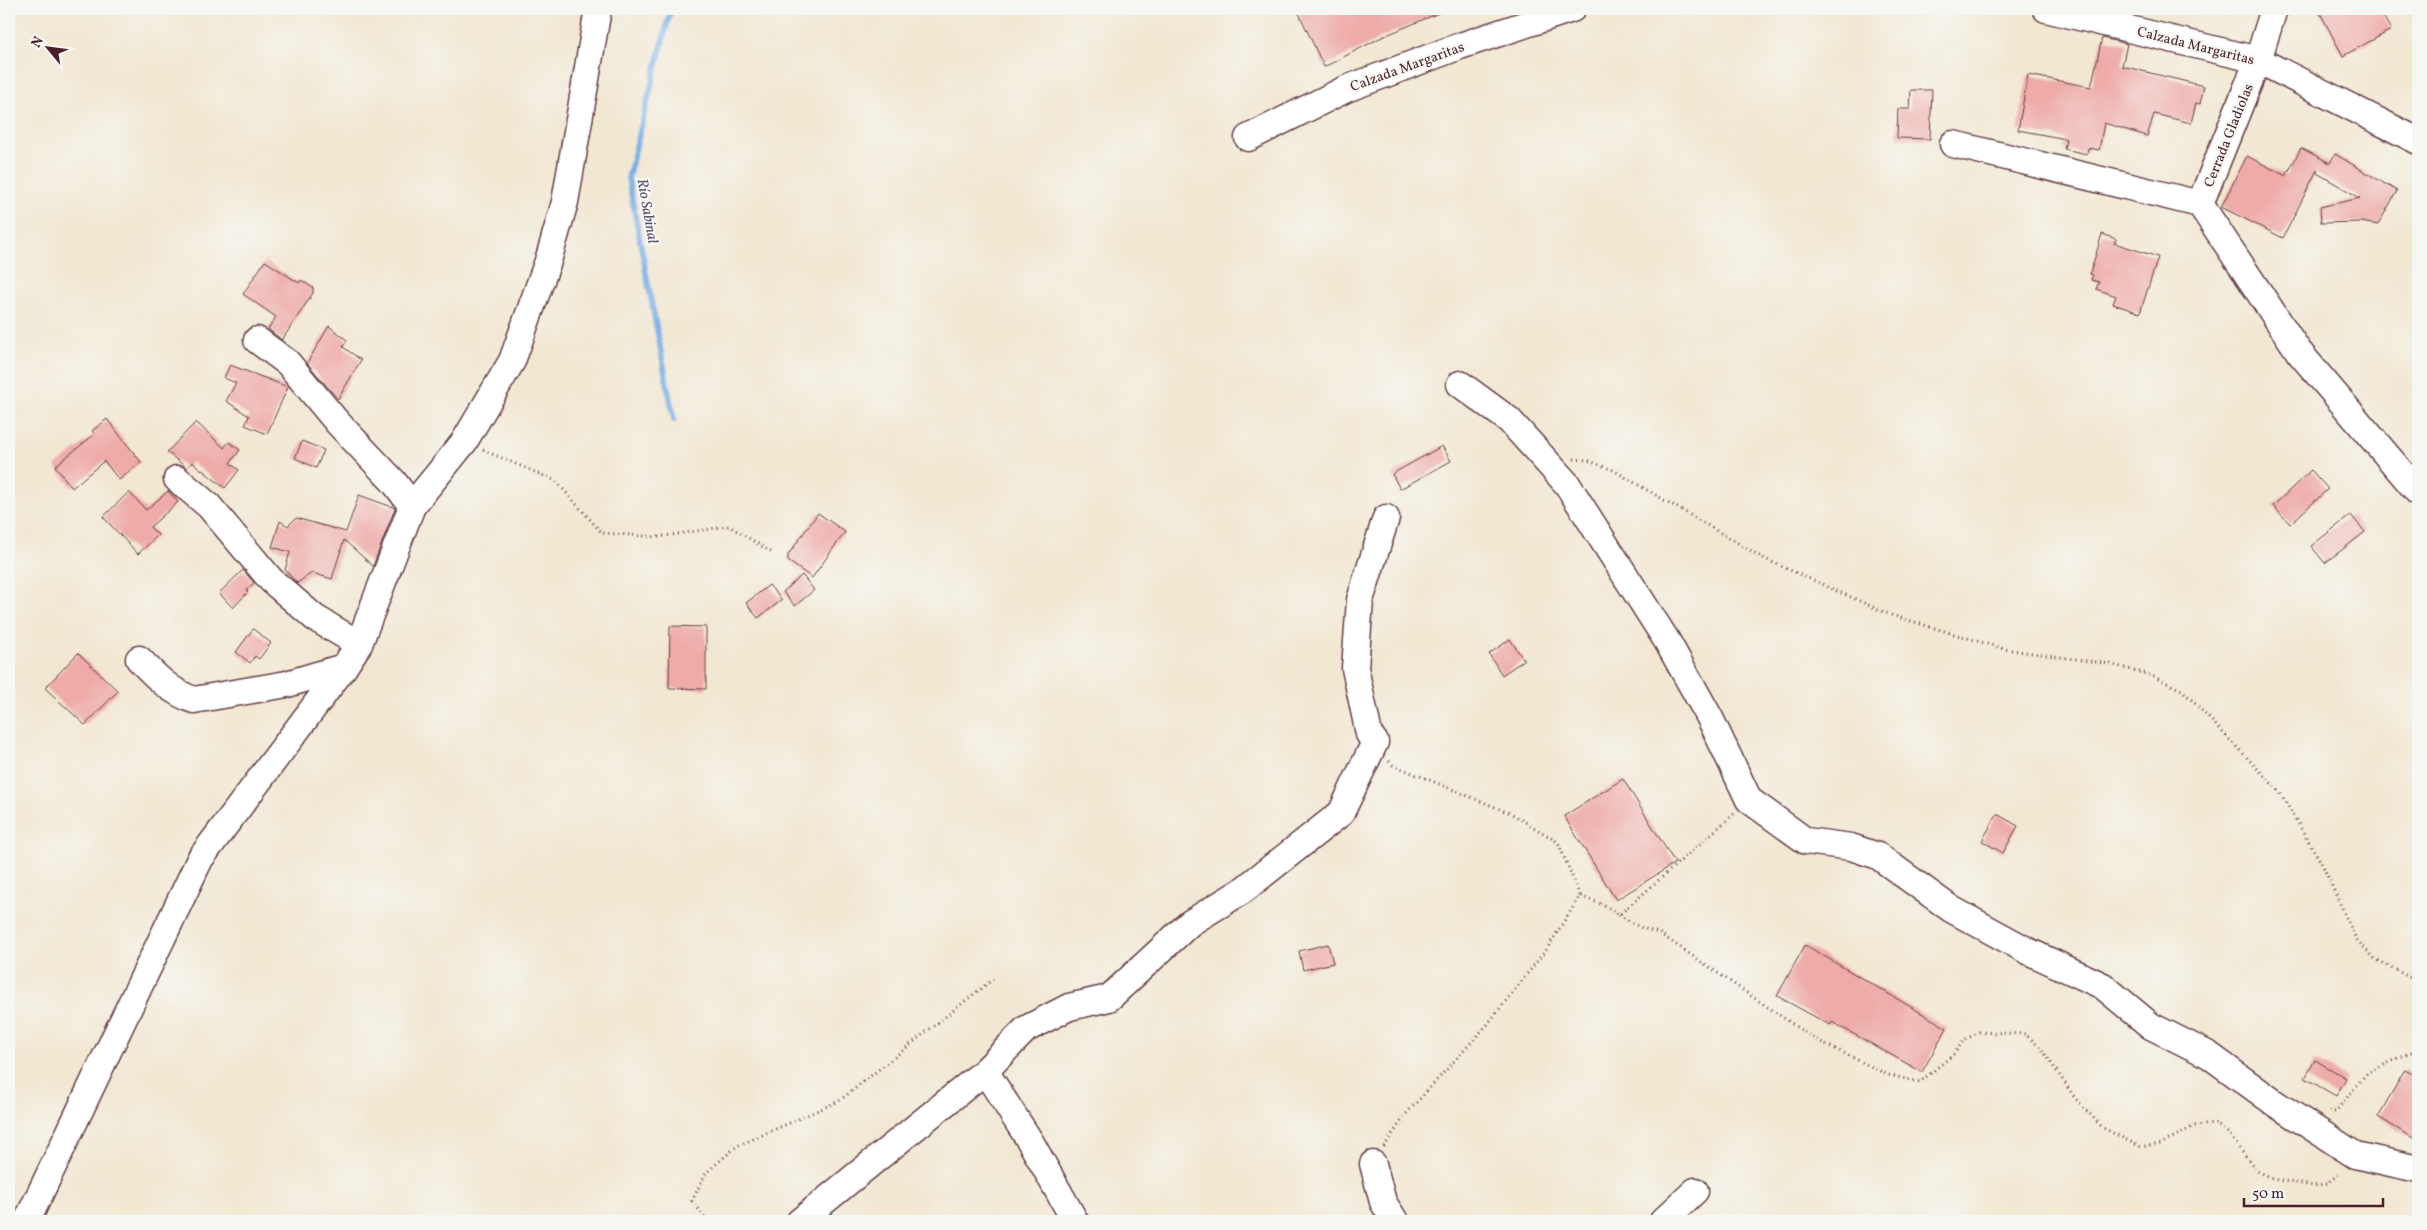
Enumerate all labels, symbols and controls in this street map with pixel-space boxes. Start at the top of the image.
north arrow [22,22,72,72]
street label: Calzada Margaritas [2135,23,2256,70]
text: N [27,33,49,51]
street label: Calzada Margaritas [1348,38,1467,97]
street label: Cerrada Gladiolas [2200,81,2259,190]
water label: Río Sabinal [630,177,663,246]
scale bar [2244,1175,2383,1207]
text: 50 m [2252,1184,2284,1205]

